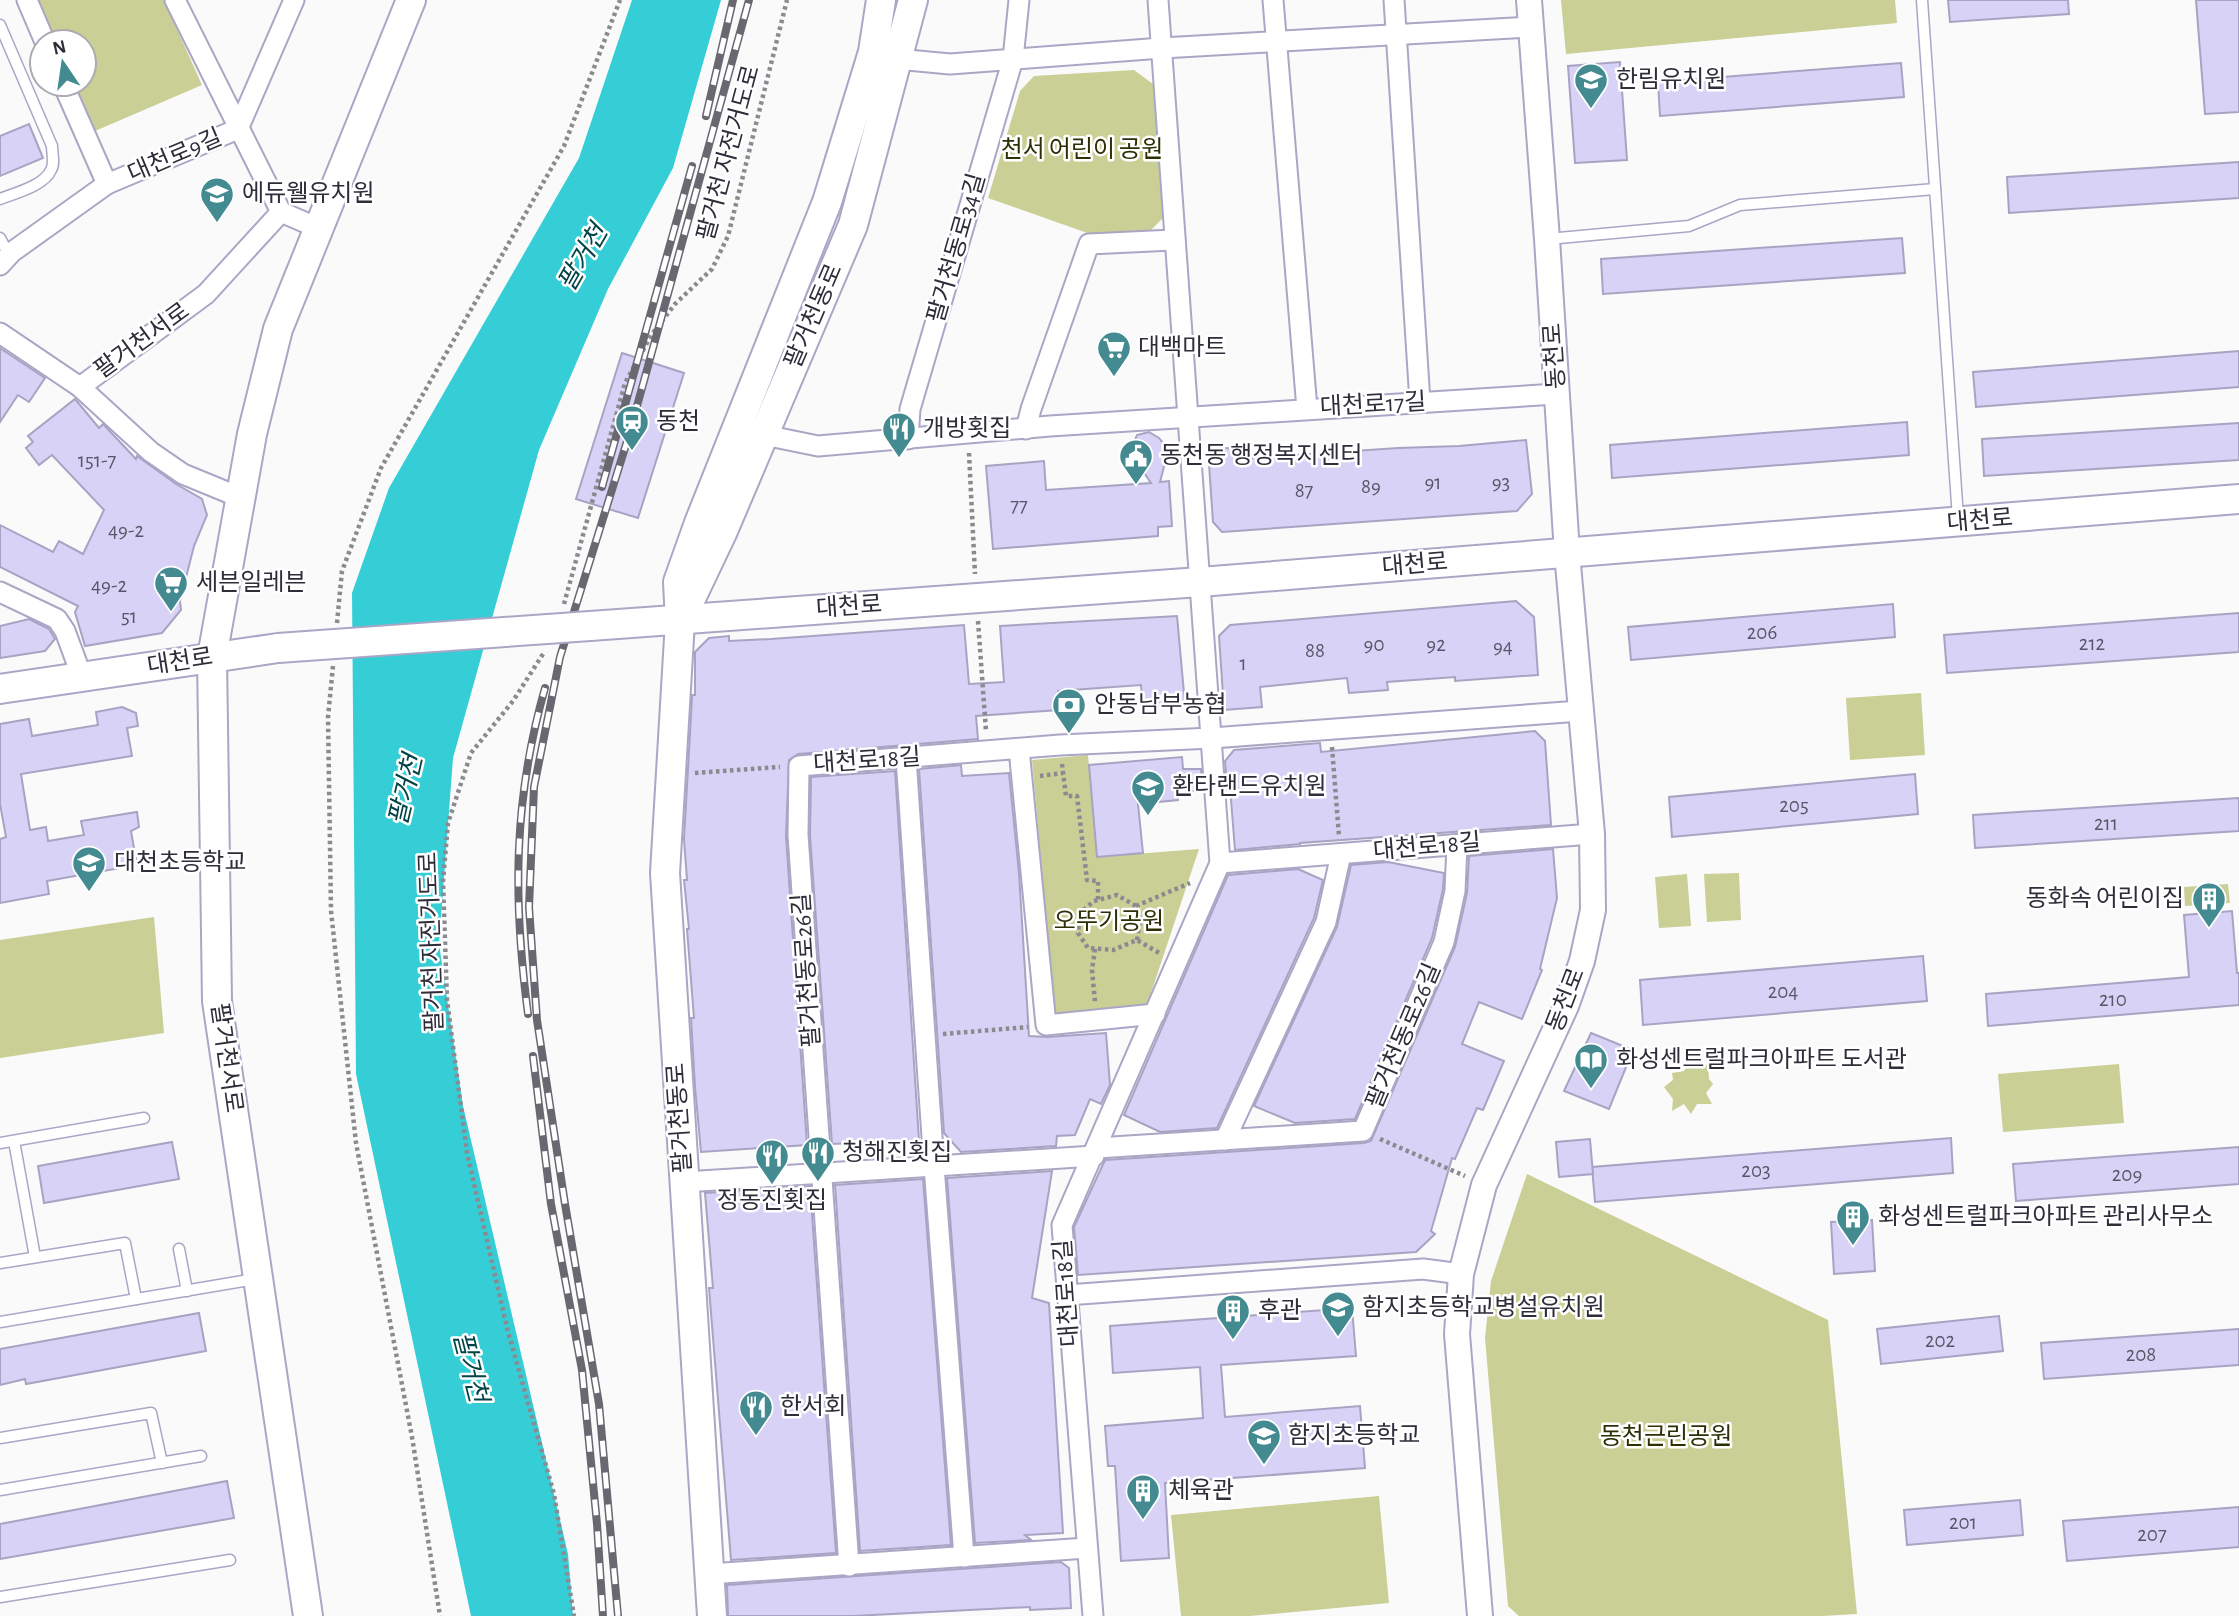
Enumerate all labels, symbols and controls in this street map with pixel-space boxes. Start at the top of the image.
north arrow [28,28,98,98]
text: N [51,37,68,59]
school or university icon: 한림유치원 [1572,61,1610,110]
street label: 팔거천 자전거도로 [693,62,764,243]
place label: 한림유치원 [1616,67,1726,92]
street label: 대천로9길 [124,125,226,187]
park label: 천서 어린이 공원 [1001,137,1163,162]
street label: 팔거천동로34길 [923,170,990,325]
school or university icon: 에듀웰유치원 [198,175,236,224]
place label: 에듀웰유치원 [242,181,374,206]
water label: 팔거천 [553,217,614,296]
street label: 팔거천동로 [780,260,847,372]
street label: 팔거천서로 [90,298,194,383]
street label: 동천로 [1540,322,1569,390]
supermarket icon: 대백마트 [1095,329,1133,378]
place label: 대백마트 [1138,335,1226,360]
street label: 대천로17길 [1319,389,1427,420]
station icon: 동천 [613,403,651,452]
place label: 동천 [656,409,700,434]
restaurant icon: 개방횟집 [880,410,918,459]
place label: 개방횟집 [923,415,1011,441]
public building icon: 동천동 행정복지센터 [1117,437,1155,486]
place label: 동천동 행정복지센터 [1160,443,1363,468]
house number: 151-7 [78,450,116,471]
house number: 91 [1424,472,1442,493]
house number: 93 [1492,472,1510,493]
house number: 89 [1361,476,1381,497]
house number: 87 [1295,480,1314,501]
house number: 77 [1010,495,1028,516]
street label: 대천로 [1946,505,2014,536]
house number: 49-2 [108,520,144,541]
street label: 대천로 [1381,549,1449,580]
supermarket icon: 세븐일레븐 [152,564,190,613]
place label: 세븐일레븐 [196,570,306,595]
house number: 49-2 [91,575,127,596]
street label: 대천로 [815,592,883,621]
house number: 51 [121,606,137,627]
house number: 206 [1747,622,1777,643]
house number: 212 [2079,633,2105,654]
house number: 90 [1364,634,1384,655]
house number: 92 [1426,634,1446,655]
house number: 94 [1493,636,1513,657]
house number: 88 [1305,640,1325,661]
street label: 대천로 [145,644,215,679]
house number: 1 [1239,653,1247,674]
bank icon: 안동남부농협 [1050,686,1088,735]
place label: 안동남부농협 [1094,691,1226,717]
street label: 대천로18길 [812,744,922,777]
water label: 팔거천 [384,749,427,828]
school or university icon: 환타랜드유치원 [1129,768,1167,817]
place label: 환타랜드유치원 [1172,773,1327,799]
house number: 205 [1779,795,1809,816]
house number: 211 [2094,813,2118,834]
street label: 대천로18길 [1372,829,1482,864]
school or university icon: 대천초등학교 [70,844,108,893]
place label: 대천초등학교 [114,849,246,875]
street label: 팔거천 자전거도로 [416,851,447,1033]
building icon: 동화속 어린이집 [2190,880,2228,929]
place label: 동화속 어린이집 [2025,886,2184,911]
street label: 팔거천동로26길 [789,892,824,1048]
park label: 오뚜기공원 [1054,909,1164,934]
street label: 팔거천동로26길 [1362,960,1445,1112]
street label: 동천로 [1542,964,1589,1035]
house number: 204 [1768,981,1798,1002]
house number: 210 [2099,989,2127,1010]
street label: 팔거천서로 [206,1002,247,1114]
library icon: 화성센트럴파크아파트 도서관 [1572,1041,1610,1090]
place label: 화성센트럴파크아파트 도서관 [1616,1047,1907,1072]
street label: 팔거천동로 [663,1062,696,1174]
restaurant icon: 청해진횟집 [799,1134,837,1183]
restaurant icon: 정동진횟집 [753,1137,791,1186]
place label: 청해진횟집 [842,1139,952,1165]
house number: 203 [1741,1160,1771,1181]
house number: 209 [2112,1164,2142,1185]
place label: 정동진횟집 [717,1187,827,1213]
building icon: 화성센트럴파크아파트 관리사무소 [1834,1198,1872,1247]
place label: 화성센트럴파크아파트 관리사무소 [1878,1204,2213,1229]
street label: 대천로18길 [1050,1238,1083,1348]
school or university icon: 함지초등학교병설유치원 [1319,1289,1357,1338]
building icon: 후관 [1214,1292,1252,1341]
place label: 함지초등학교병설유치원 [1362,1294,1605,1320]
place label: 후관 [1258,1298,1302,1323]
water label: 팔거천 [449,1329,493,1408]
house number: 202 [1925,1330,1955,1351]
house number: 208 [2126,1344,2156,1365]
restaurant icon: 한서회 [737,1388,775,1437]
place label: 한서회 [780,1394,846,1419]
school or university icon: 함지초등학교 [1245,1417,1283,1466]
place label: 함지초등학교 [1288,1422,1420,1448]
park label: 동천근린공원 [1600,1424,1732,1449]
building icon: 체육관 [1124,1472,1162,1521]
place label: 체육관 [1168,1478,1234,1503]
house number: 201 [1949,1512,1977,1533]
house number: 207 [2137,1524,2167,1545]

